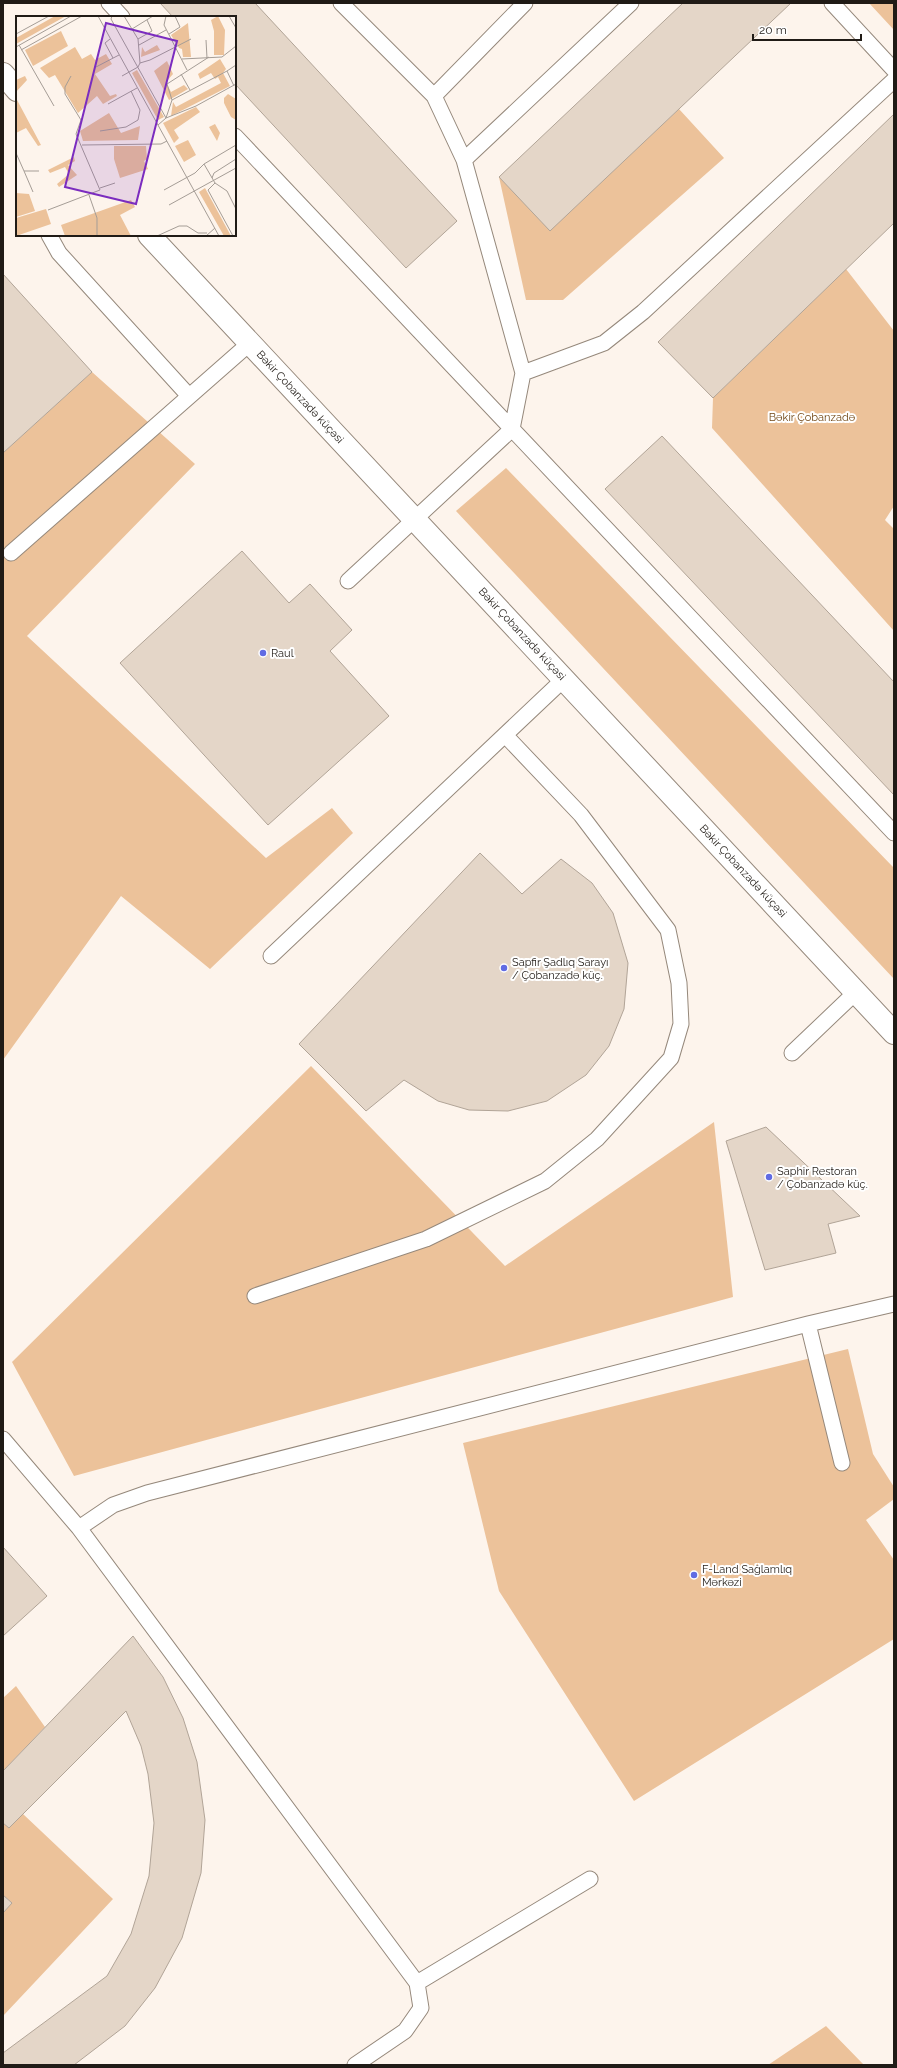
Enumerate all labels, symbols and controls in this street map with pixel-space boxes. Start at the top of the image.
inset map [16,16,236,236]
scale bar [753,16,861,42]
text: 20 m [759,23,787,37]
street label: Bəkir Çobanzadə küçəsi [254,348,346,446]
park label: Bəkir Çobanzadə [769,411,856,424]
street label: Bəkir Çobanzadə küçəsi [476,585,568,683]
place label: Raul [271,647,294,660]
marker: Raul [258,648,268,658]
street label: Bəkir Çobanzadə küçəsi [697,822,789,920]
place label: Sapfir Şadlıq Sarayı / Çobanzadə küç. [512,956,609,982]
marker: Sapfir Şadlıq Sarayı / Çobanzadə küç. [499,963,509,973]
place label: Saphir Restoran / Çobanzadə küç. [777,1165,868,1191]
marker: Saphir Restoran / Çobanzadə küç. [764,1172,774,1182]
place label: F-Land Sağlamlıq Mərkəzi [702,1563,792,1589]
marker: F-Land Sağlamlıq Mərkəzi [689,1570,699,1580]

